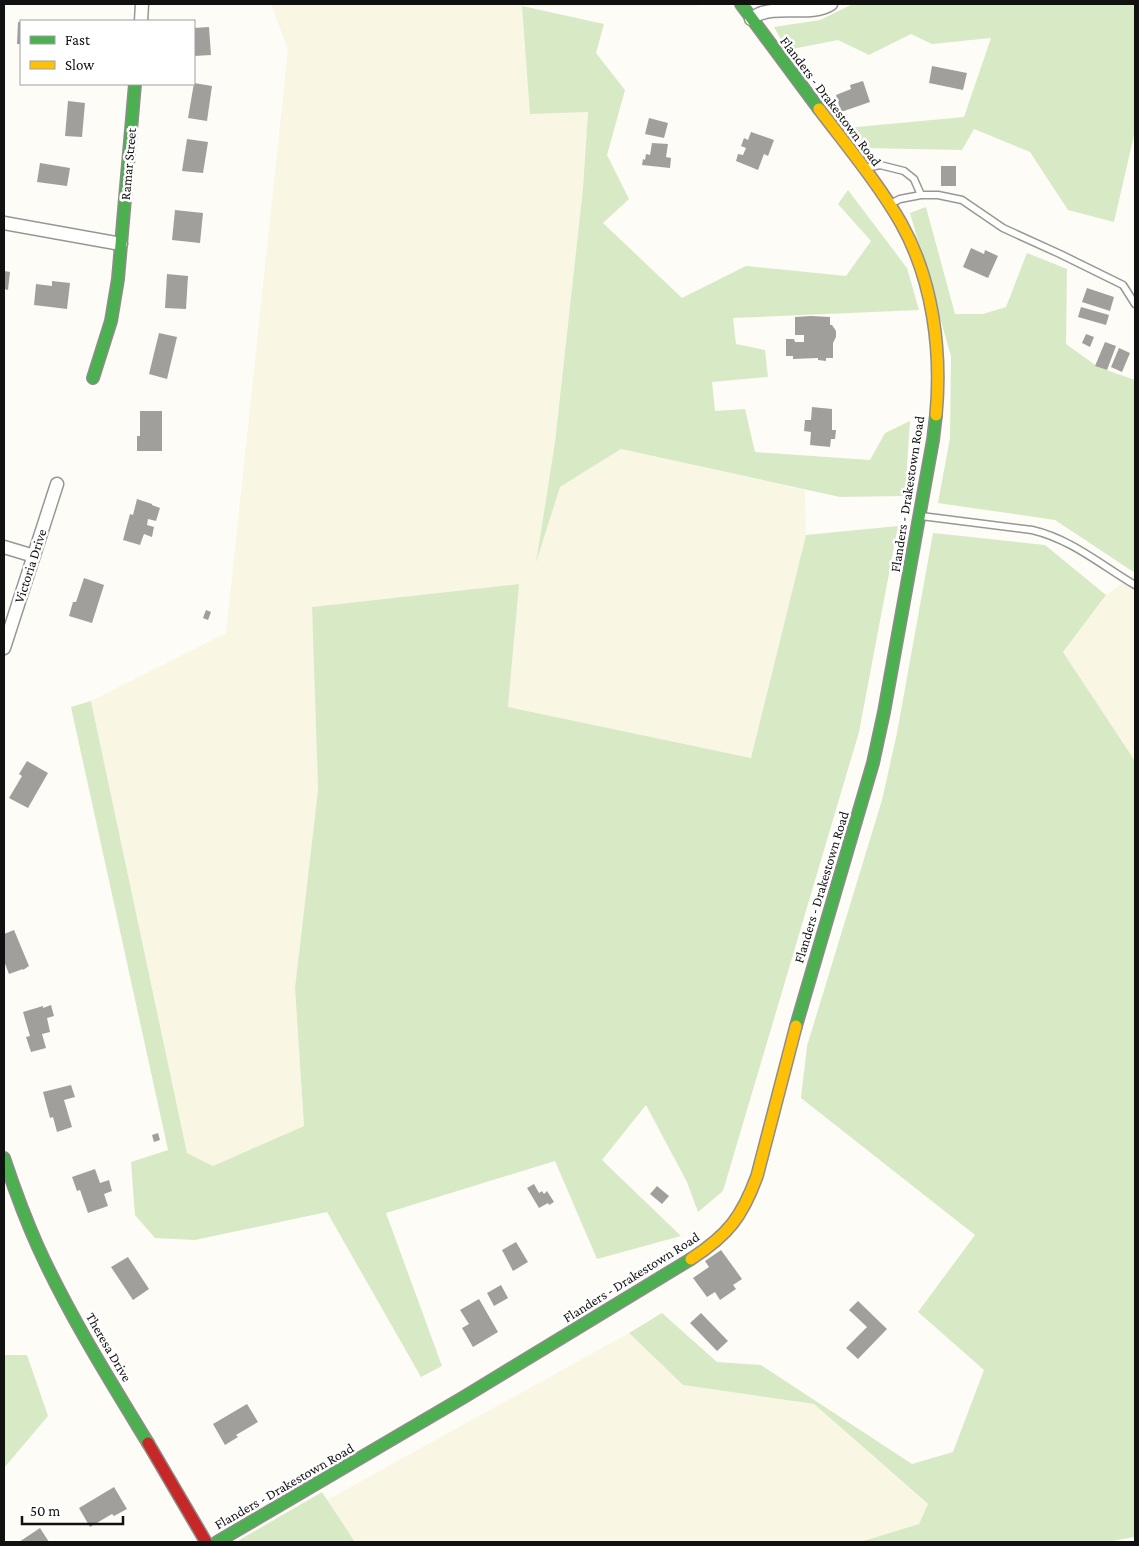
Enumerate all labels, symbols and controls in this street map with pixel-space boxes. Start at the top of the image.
legend [20,20,195,85]
text: Fast [65,32,91,48]
street label: Flanders - Drakestown Road [777,33,885,169]
text: Slow [65,57,95,73]
street label: Ramar Street [117,127,139,201]
street label: Flanders - Drakestown Road [887,414,927,573]
street label: Victoria Drive [11,527,49,605]
street label: Flanders - Drakestown Road [790,809,852,965]
street label: Flanders - Drakestown Road [560,1228,703,1326]
street label: Theresa Drive [83,1310,135,1384]
street label: Flanders - Drakestown Road [212,1439,357,1532]
scale bar [22,1494,124,1526]
text: 50 m [30,1503,60,1519]

